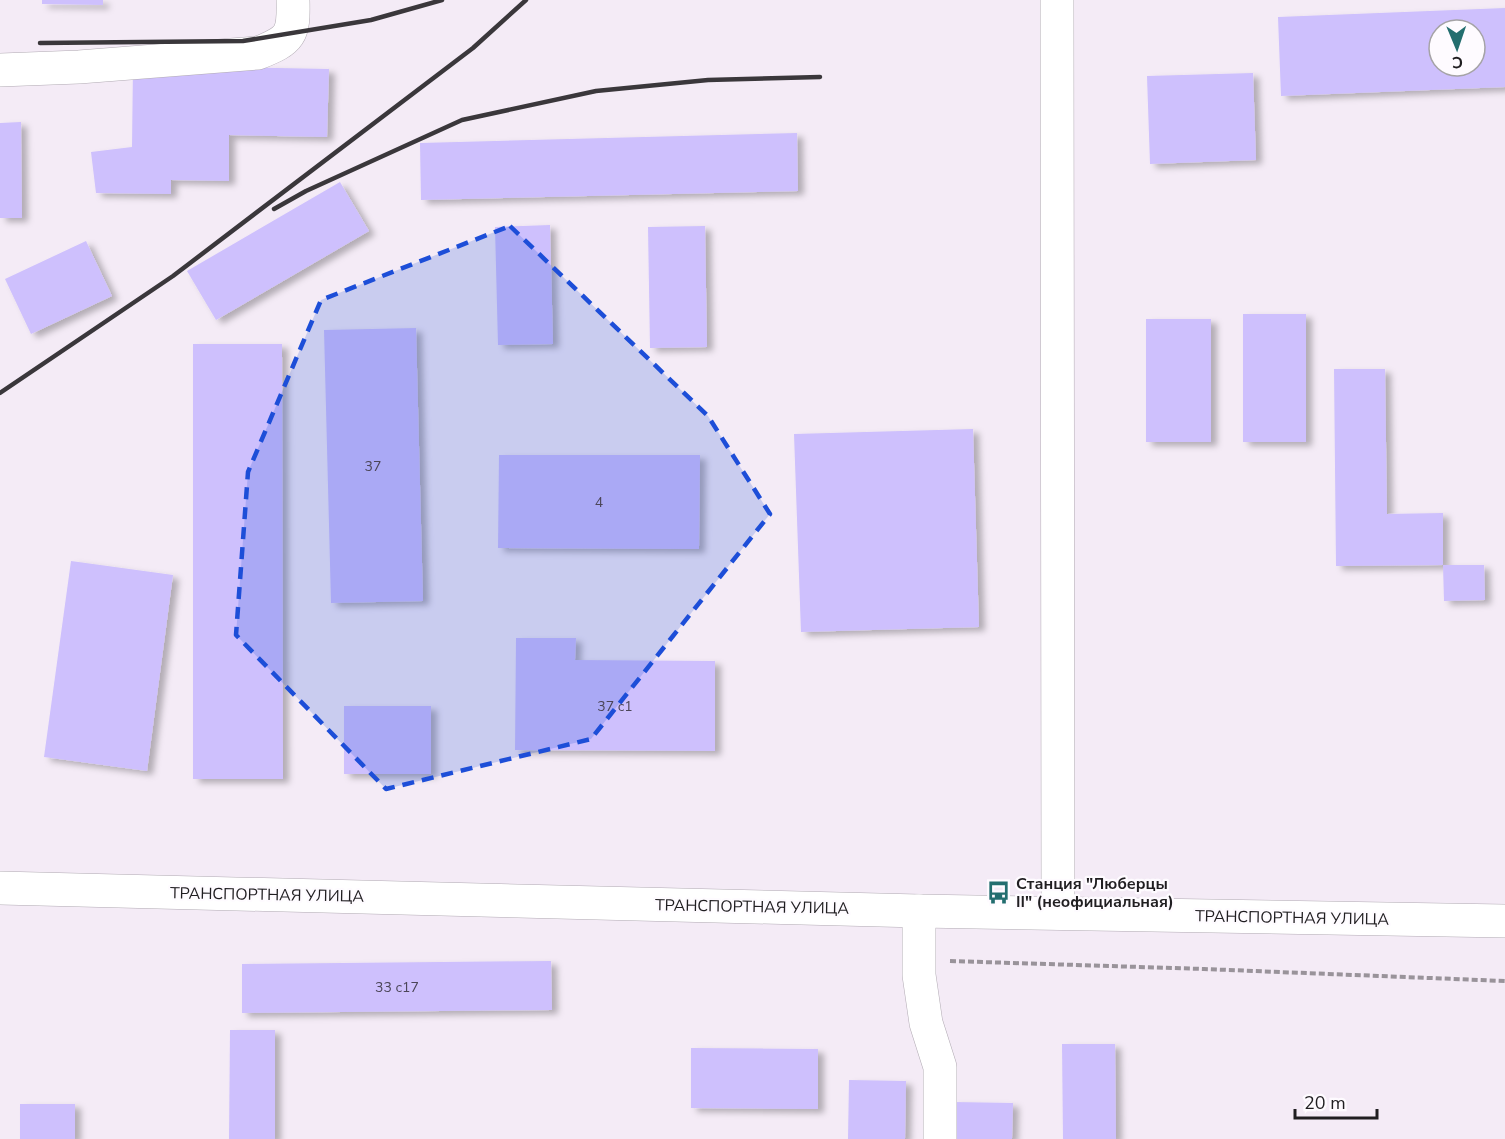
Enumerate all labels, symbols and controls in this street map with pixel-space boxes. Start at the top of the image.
north arrow [1427,18,1487,78]
text: С [1452,51,1463,73]
house number: 37 [365,457,381,476]
house number: 4 [595,493,603,512]
house number: 37 с1 [597,697,633,716]
place label: Станция "Люберцы II" (неофициальная) [1016,873,1174,913]
bus stop icon: Станция "Люберцы II" (неофициальная) [985,880,1011,906]
street label: ТРАНСПОРТНАЯ УЛИЦА [170,882,364,908]
street label: ТРАНСПОРТНАЯ УЛИЦА [655,894,849,920]
street label: ТРАНСПОРТНАЯ УЛИЦА [1195,905,1389,931]
house number: 33 с17 [375,978,419,997]
scale bar [1295,1082,1378,1120]
text: 20 m [1304,1091,1346,1115]

